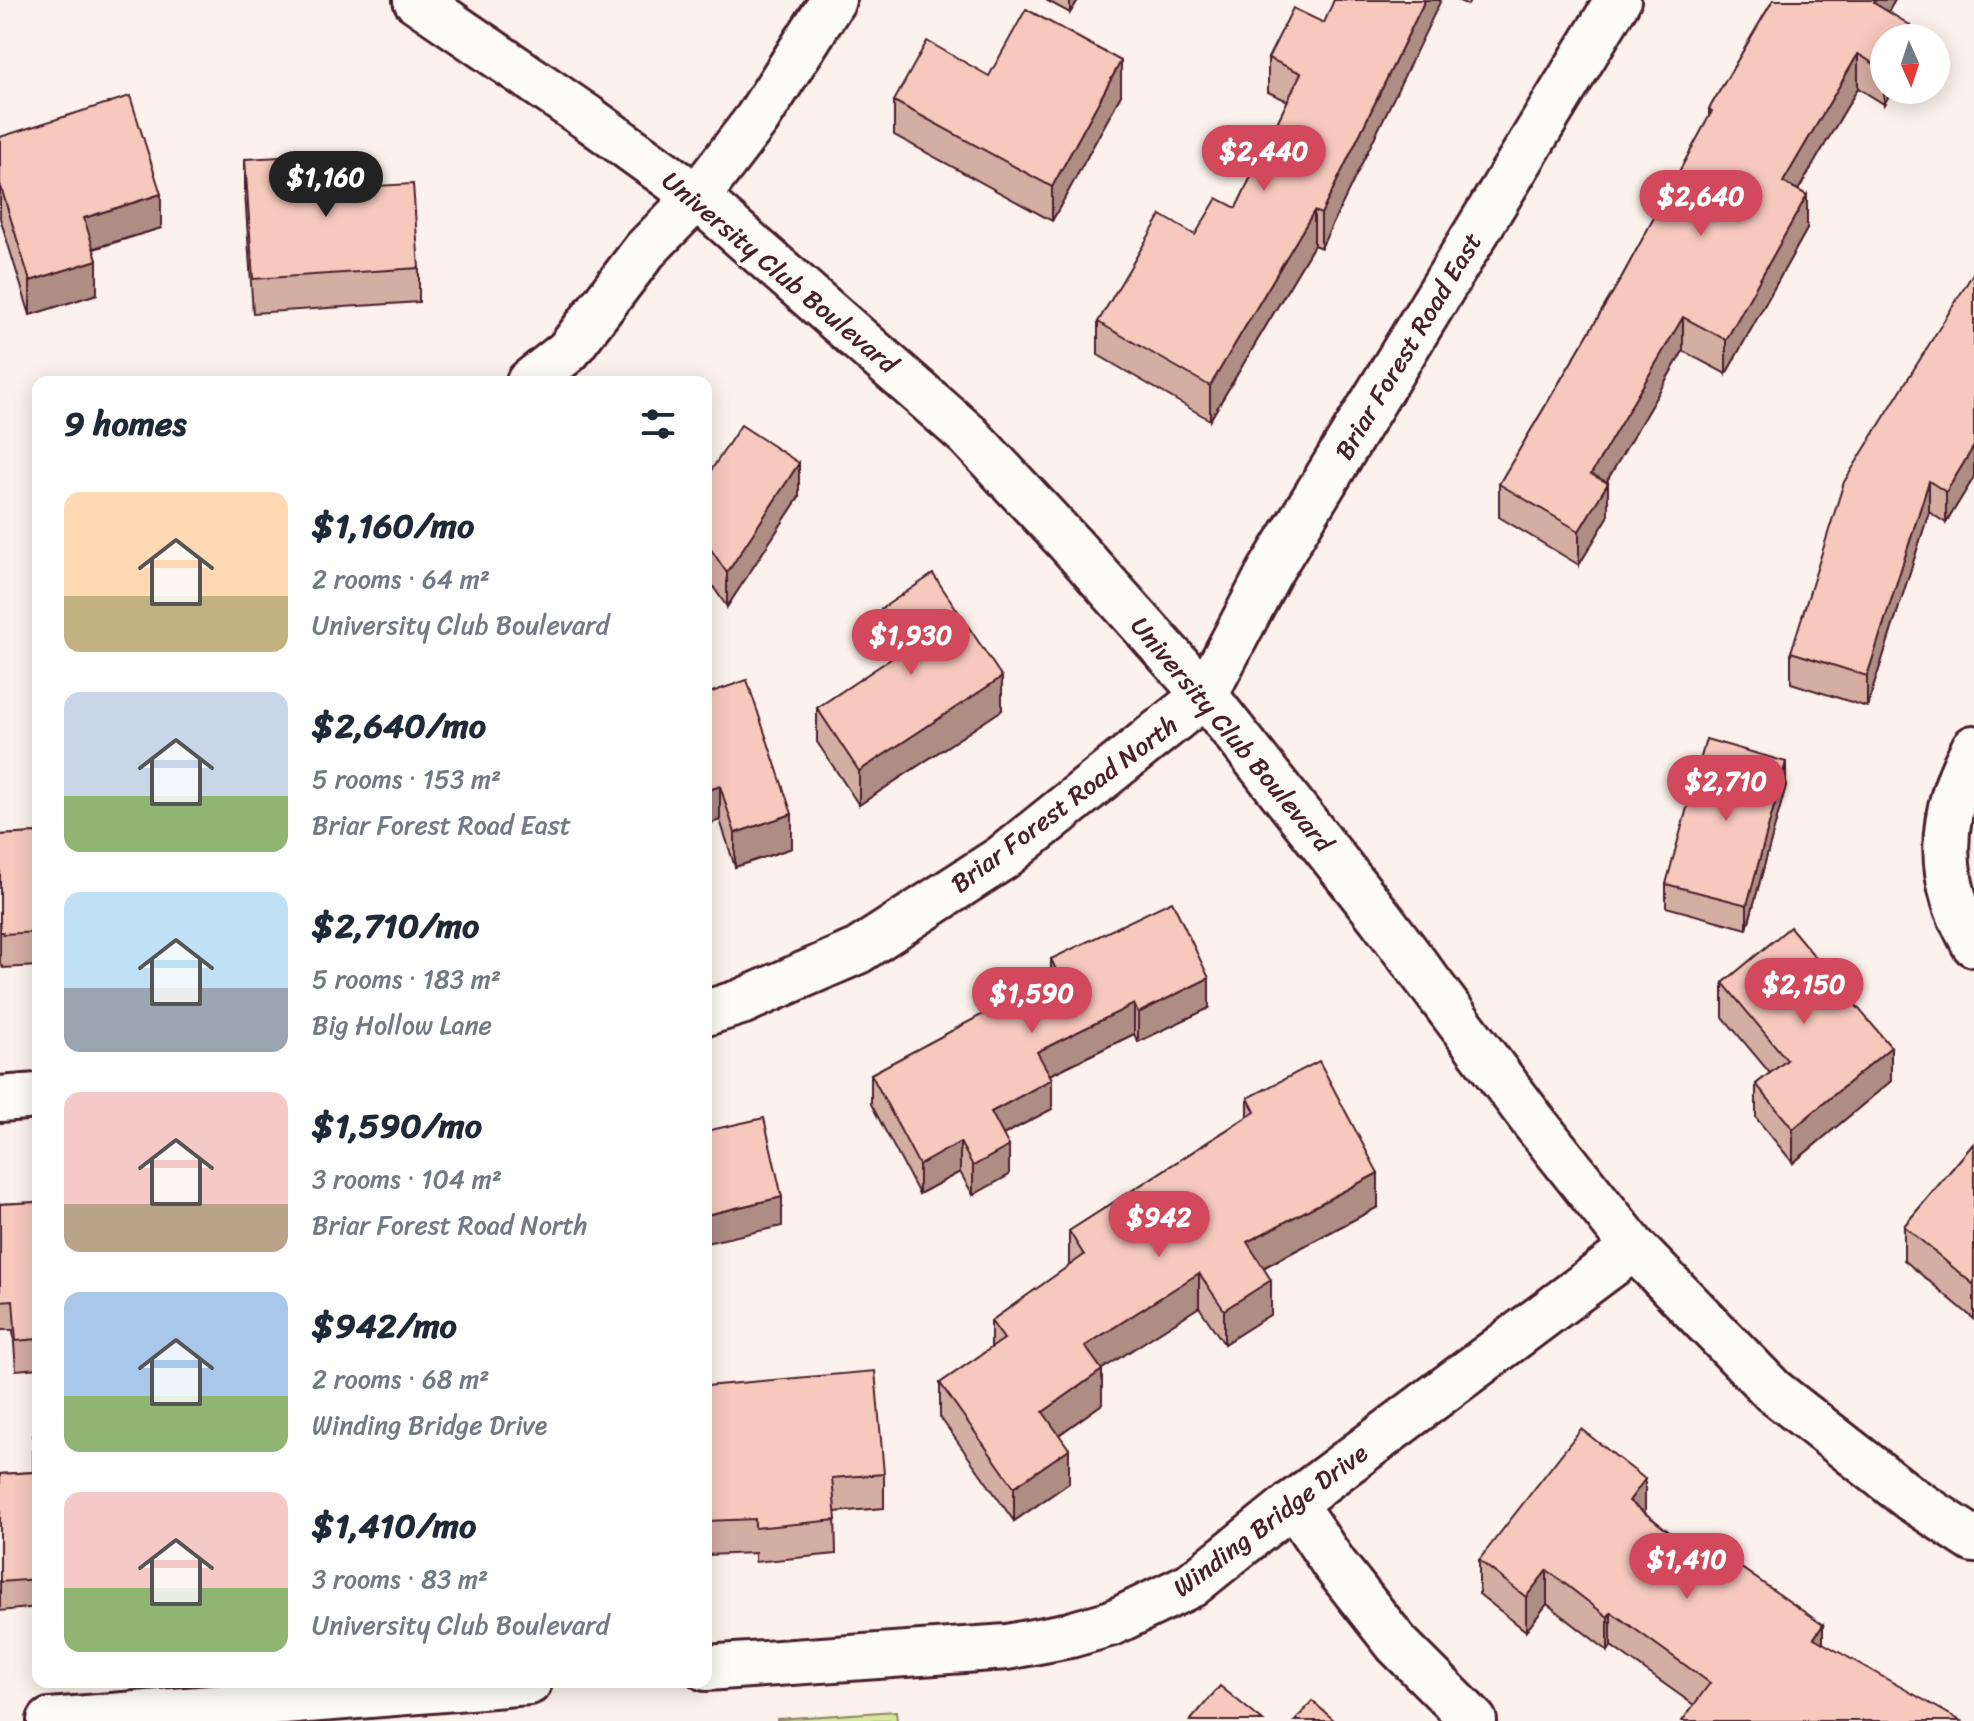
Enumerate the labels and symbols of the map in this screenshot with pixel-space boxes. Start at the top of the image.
north arrow [1870,24,1950,104]
pin: $2,440 [1199,125,1329,193]
pin: $1,160 [261,151,391,219]
street label: University Club Boulevard [651,159,910,387]
pin: $2,640 [1636,170,1766,238]
street label: Briar Forest Road East [1322,223,1494,469]
street label: University Club Boulevard [1119,605,1347,864]
pin: $1,930 [846,609,976,677]
street label: Briar Forest Road North [940,703,1188,905]
pin: $2,710 [1661,755,1791,823]
pin: $2,150 [1739,958,1869,1026]
pin: $1,590 [967,967,1097,1035]
pin: $942 [1112,1191,1206,1259]
street label: Winding Bridge Drive [1162,1431,1378,1609]
pin: $1,410 [1622,1533,1752,1601]

